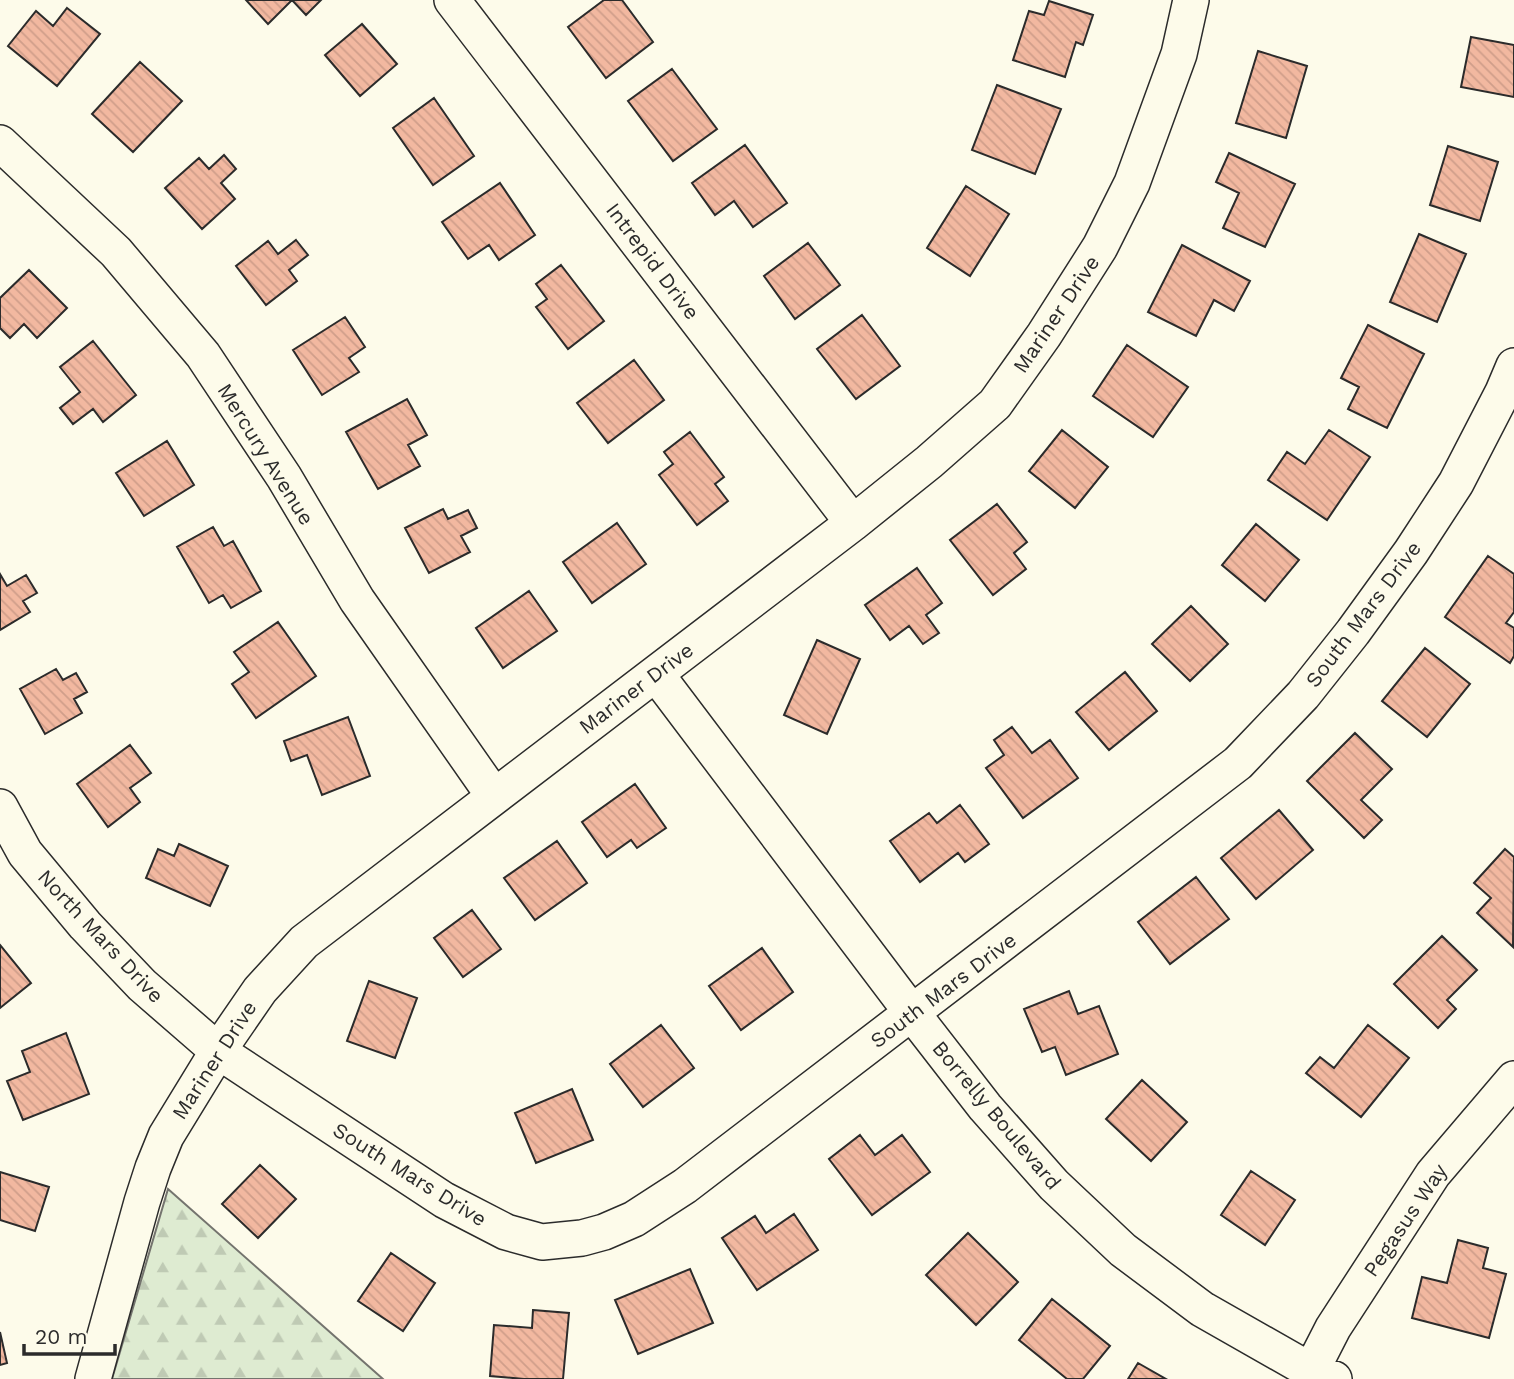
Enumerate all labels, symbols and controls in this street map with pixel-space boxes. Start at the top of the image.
street label: Intrepid Drive [601,198,705,324]
street label: Mariner Drive [1007,250,1105,378]
street label: Mercury Avenue [212,379,320,529]
street label: South Mars Drive [1300,536,1426,692]
street label: Mariner Drive [574,637,698,739]
street label: North Mars Drive [33,864,169,1008]
street label: South Mars Drive [865,927,1021,1053]
street label: Mariner Drive [166,996,262,1124]
street label: Borrelly Boulevard [927,1036,1067,1194]
street label: South Mars Drive [329,1117,491,1231]
street label: Pegasus Way [1358,1159,1452,1281]
scale bar [24,1312,116,1356]
text: 20 m [35,1324,87,1349]

